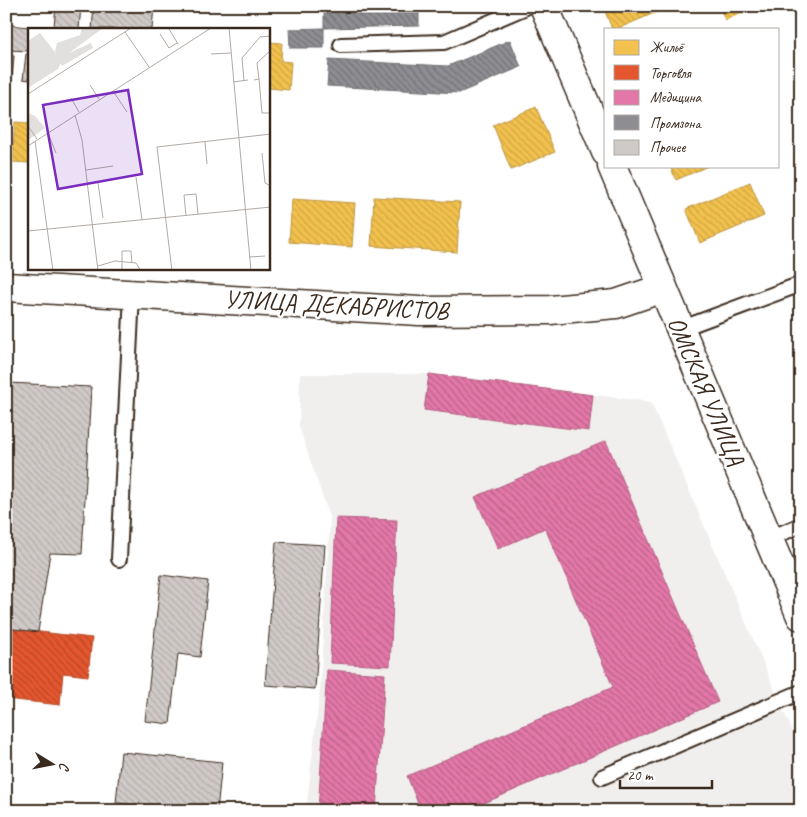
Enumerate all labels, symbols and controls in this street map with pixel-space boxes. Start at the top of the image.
inset map [28,28,270,270]
legend [604,28,780,168]
text: Жильё [650,38,685,57]
text: Торговля [650,64,693,83]
text: Медицина [650,88,703,107]
text: Промзона [650,114,702,133]
text: Прочее [650,138,686,157]
street label: УЛИЦА ДЕКАБРИСТОВ [223,283,451,327]
street label: ОМСКАЯ УЛИЦА [660,312,752,471]
north arrow [28,740,78,790]
scale bar [620,757,712,789]
text: С [55,761,73,773]
text: 20 m [627,766,654,785]

